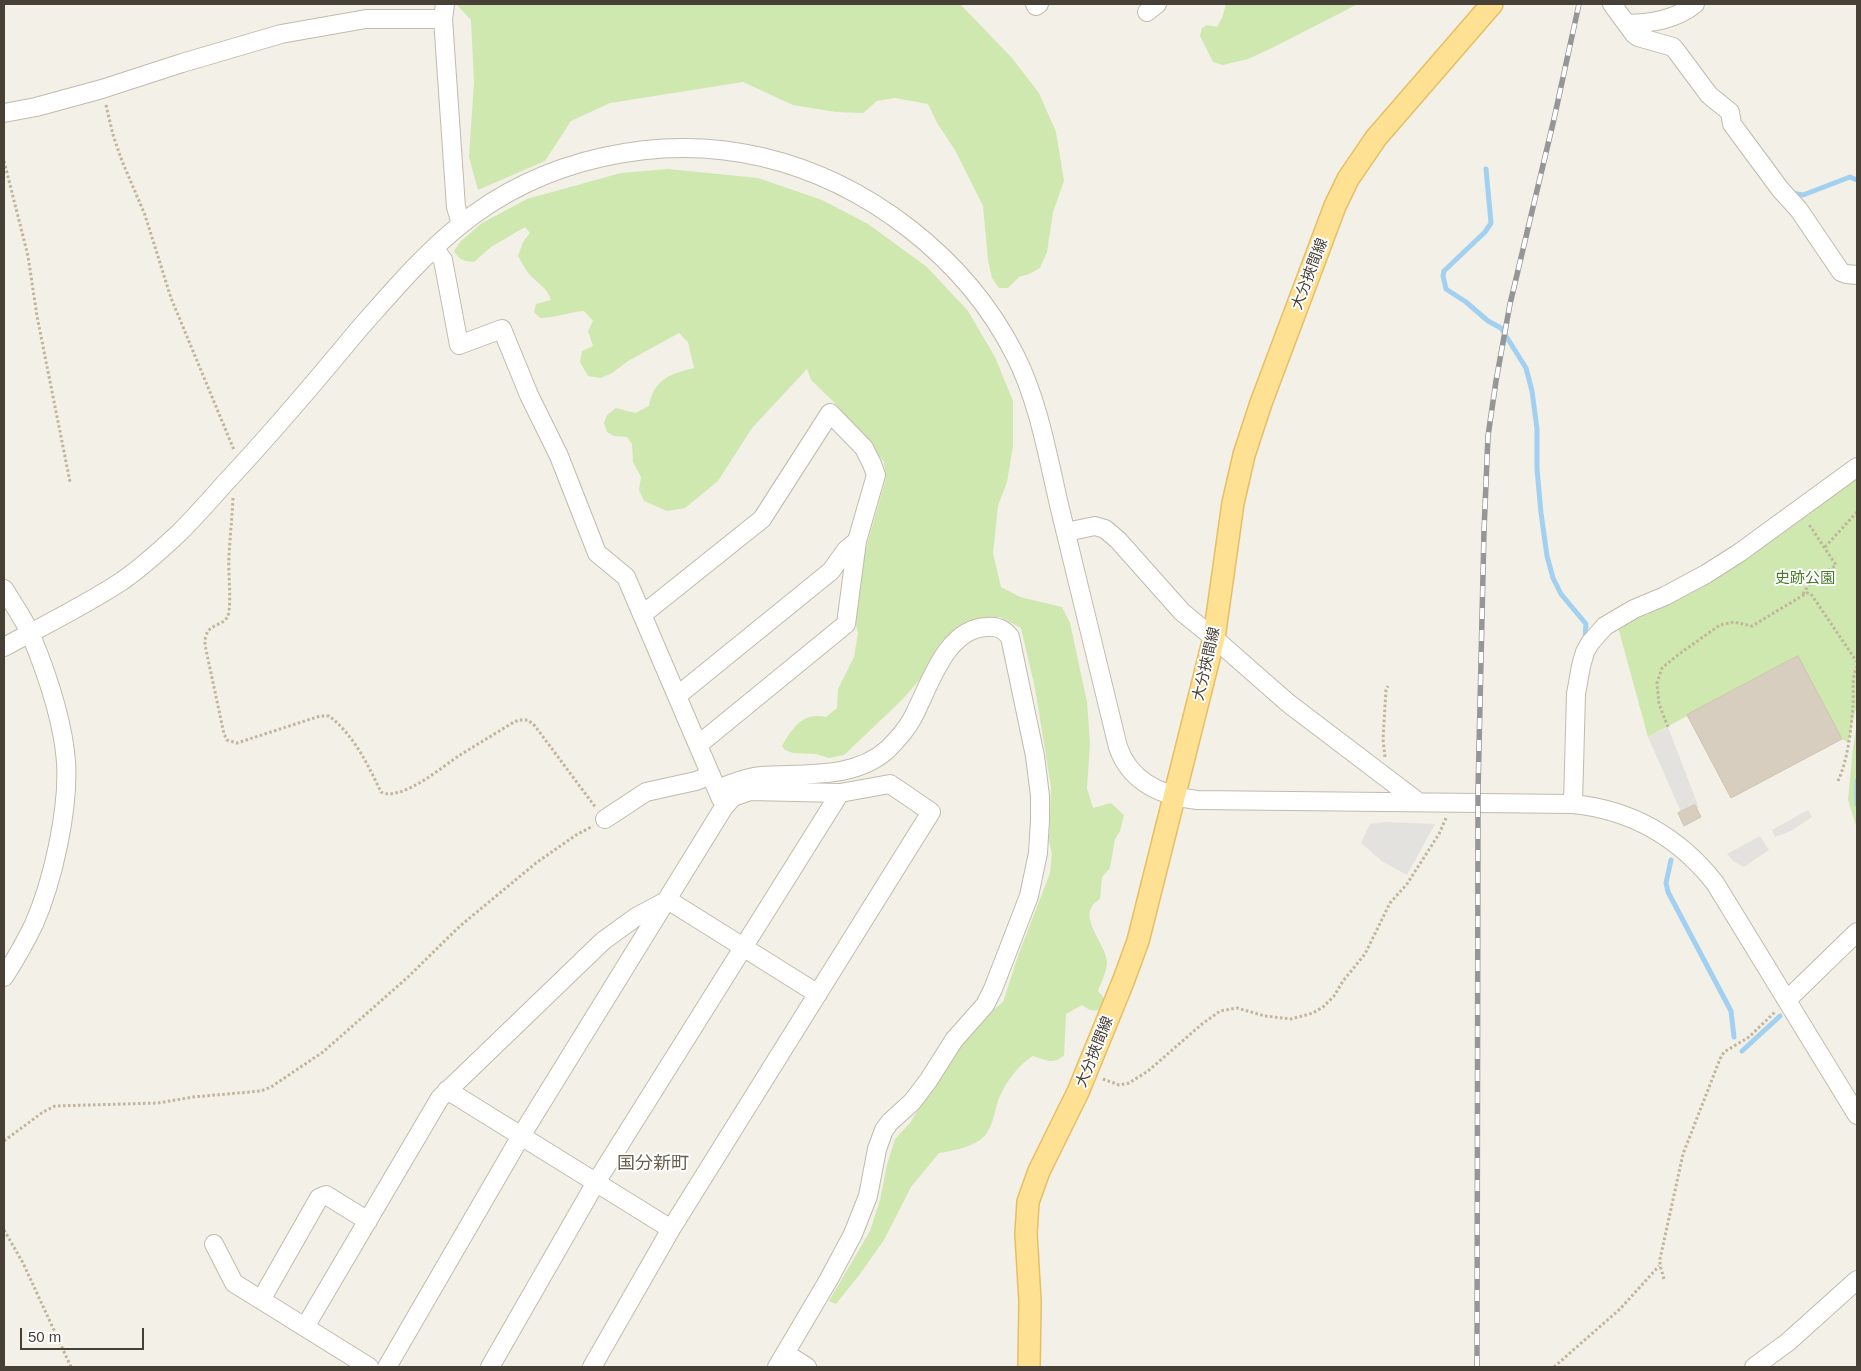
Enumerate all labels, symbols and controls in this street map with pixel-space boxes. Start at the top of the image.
street label: 大分挾間線 [1288,236,1332,312]
park label: 史跡公園 [1775,570,1835,588]
street label: 大分挾間線 [1190,625,1224,703]
street label: 大分挾間線 [1073,1014,1117,1090]
district label: 国分新町 [617,1153,689,1175]
scale bar [22,1318,146,1350]
text: 50 m [28,1328,61,1345]

